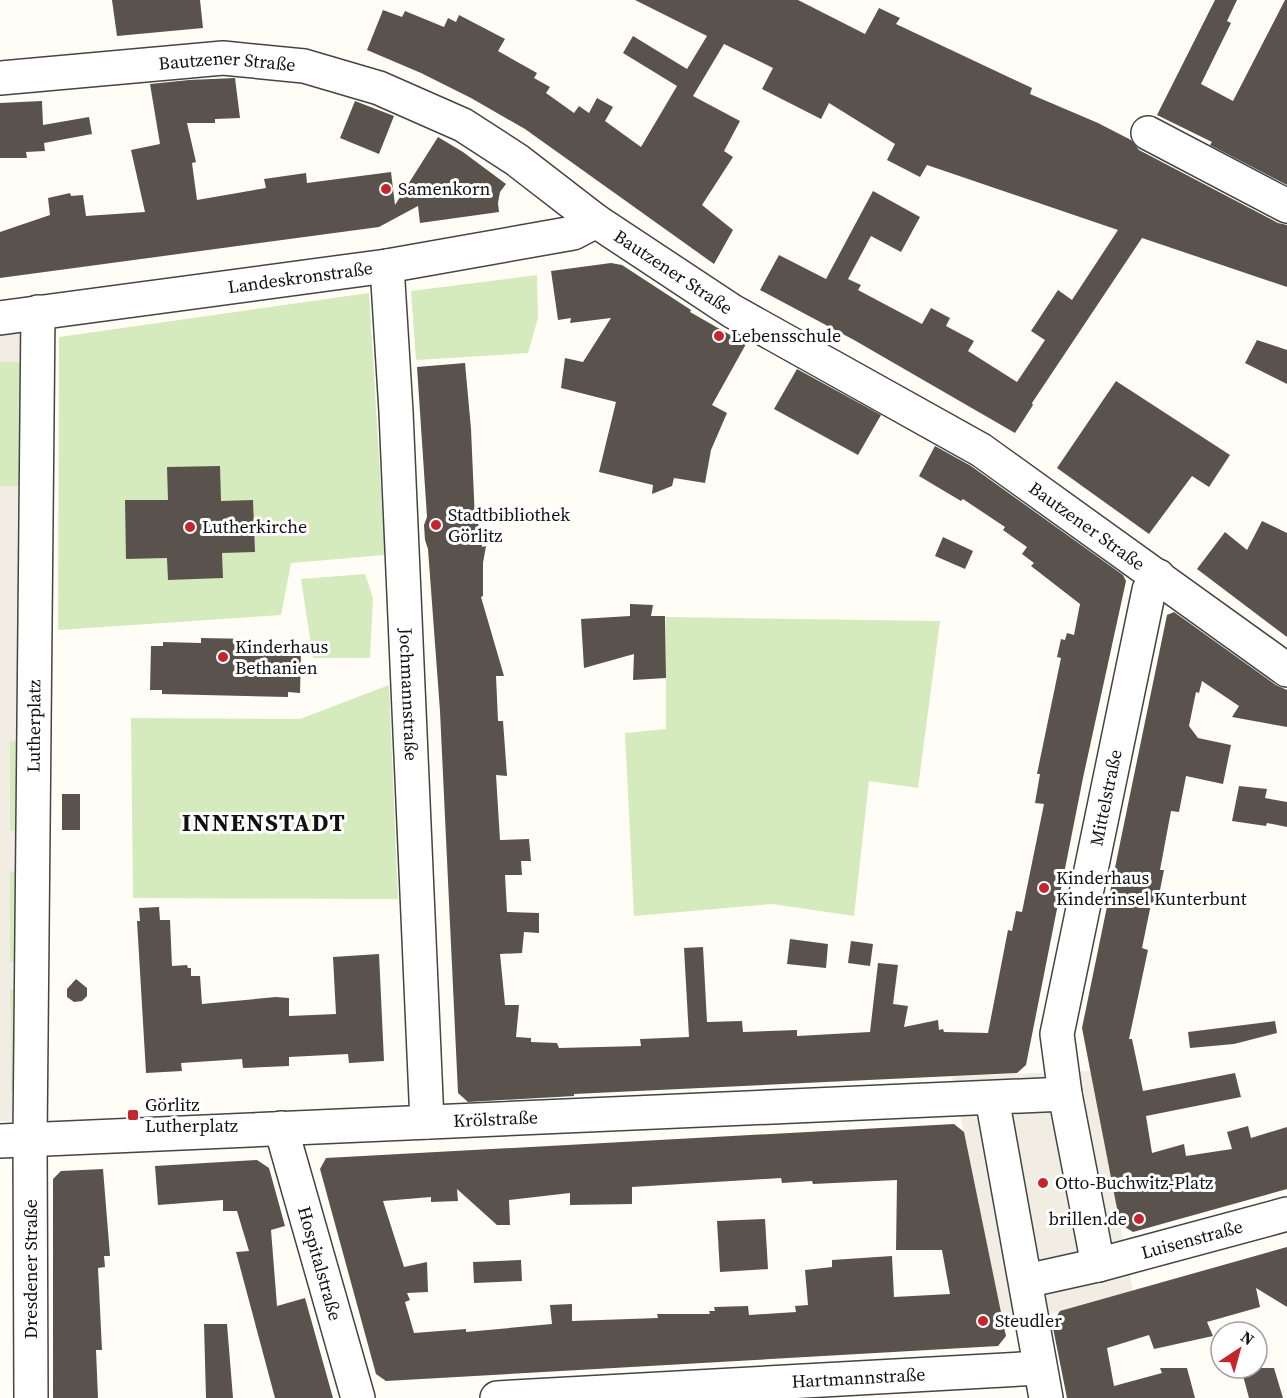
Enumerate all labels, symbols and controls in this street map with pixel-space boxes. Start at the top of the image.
street label: Bautzener Straße [157,45,297,77]
place label: Samenkorn [398,176,491,201]
marker: Samenkorn [379,182,393,196]
street label: Bautzener Straße [609,223,738,320]
street label: Landeskronstraße [226,255,374,299]
place label: Lebensschule [731,323,841,348]
marker: Lebensschule [712,329,726,343]
street label: Bautzener Straße [1024,475,1150,576]
place label: Stadtbibliothek Görlitz [448,502,570,548]
place label: Lutherkirche [202,514,307,539]
marker: Stadtbibliothek Görlitz [429,518,443,532]
marker: Lutherkirche [183,520,197,534]
street label: Jochmannstraße [393,626,424,761]
place label: Kinderhaus Bethanien [235,634,329,680]
marker: Kinderhaus Bethanien [216,650,230,664]
street label: Lutherplatz [21,679,46,773]
street label: Mittelstraße [1083,747,1128,848]
district label: INNENSTADT [182,806,346,839]
place label: Kinderhaus Kinderinsel Kunterbunt [1056,865,1247,911]
marker: Kinderhaus Kinderinsel Kunterbunt [1037,881,1051,895]
place label: Görlitz Lutherplatz [145,1092,238,1138]
street label: Krölstraße [453,1104,538,1133]
marker: Görlitz Lutherplatz [126,1108,140,1122]
place label: Otto-Buchwitz-Platz [1055,1170,1213,1195]
marker: Otto-Buchwitz-Platz [1036,1176,1050,1190]
street label: Dresdener Straße [18,1199,43,1339]
street label: Hospitalstraße [292,1203,348,1324]
place label: brillen.de [1049,1206,1127,1231]
marker: brillen.de [1132,1212,1146,1226]
street label: Luisenstraße [1138,1214,1245,1265]
place label: Steudler [995,1308,1062,1333]
marker: Steudler [976,1314,990,1328]
north arrow [1209,1320,1269,1380]
text: N [1237,1326,1259,1350]
street label: Hartmannstraße [791,1361,926,1394]

